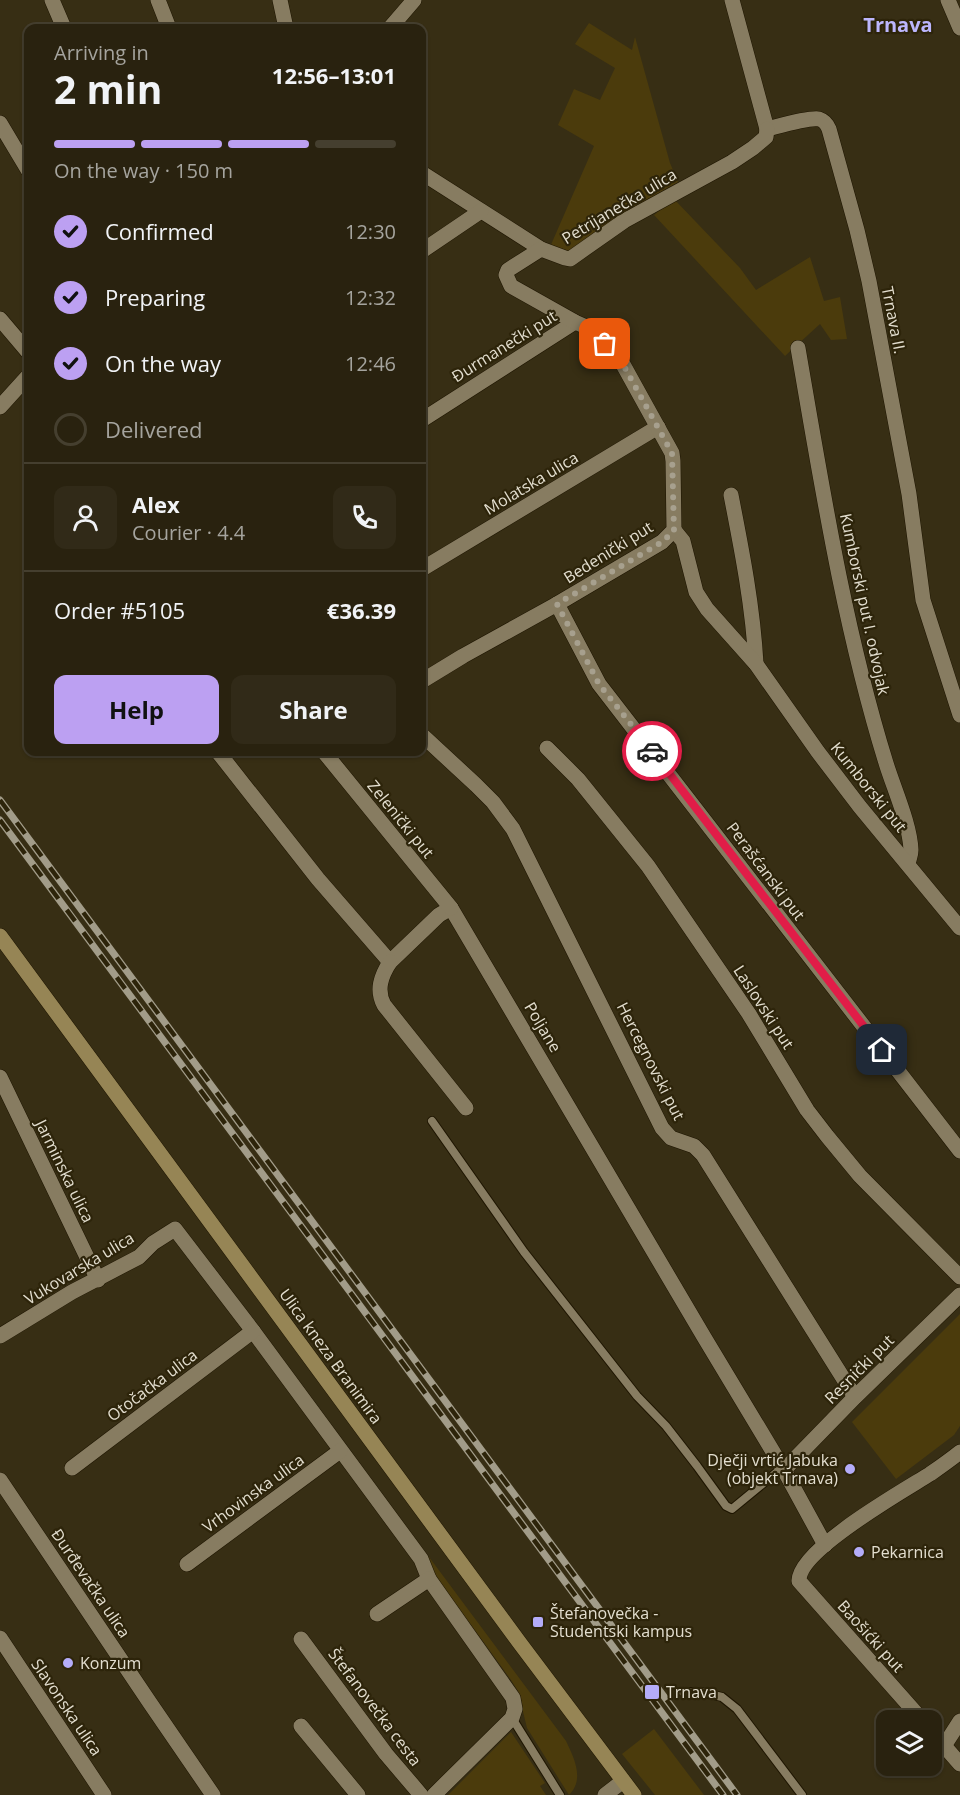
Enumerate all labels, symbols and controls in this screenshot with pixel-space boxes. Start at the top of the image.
district label: Trnava [863,11,933,38]
text: Arriving in [54,39,149,66]
text: 12:56–13:01 [272,60,396,90]
text: 2 min [54,62,162,115]
text: On the way · 150 m [54,157,233,184]
street label: Petrijanečka ulica [558,163,680,249]
icon: check [54,215,87,248]
text: Confirmed [105,216,214,246]
text: 12:30 [345,218,396,245]
icon: check [54,281,87,314]
text: Preparing [105,282,205,312]
text: 12:32 [345,284,396,311]
street label: Trnava II. [877,284,911,356]
street label: Đurmanečki put [447,305,561,387]
pin [579,318,630,369]
icon: bag [588,327,621,360]
icon: check [54,347,87,380]
text: On the way [105,348,221,378]
text: 12:46 [345,350,396,377]
text: Delivered [105,414,203,444]
street label: Molatska ulica [480,446,582,520]
button: person [54,486,117,549]
button: phone [333,486,396,549]
text: Alex [132,489,180,519]
street label: Kumborski put I. odvojak [835,511,895,697]
street label: Bedenički put [559,516,657,588]
text: Courier · 4.4 [132,519,245,546]
text: Order #5105 [54,595,185,625]
text: €36.39 [327,595,396,625]
button: Help [54,675,219,744]
button: Share [231,675,396,744]
courier [622,721,682,781]
icon: car [636,735,669,768]
street label: Kumborski put [826,737,912,837]
street label: Zelenički put [363,775,439,863]
street label: Perašćanski put [722,817,810,925]
street label: Laslovski put [729,961,800,1054]
street label: Poljane [519,998,567,1056]
street label: Hercegnovski put [612,998,690,1124]
pin [856,1024,907,1075]
icon: home [865,1033,898,1066]
street label: Jarminska ulica [30,1114,99,1226]
street label: Vukovarska ulica [20,1227,138,1309]
street label: Ulica kneza Branimira [274,1284,388,1428]
street label: Resnički put [819,1329,899,1409]
street label: Otočačka ulica [102,1344,202,1426]
street label: Vrhovinska ulica [198,1449,308,1537]
place label: Dječji vrtić Jabuka (objekt Trnava) [707,1449,838,1489]
marker: Dječji vrtić Jabuka (objekt Trnava) [843,1462,857,1476]
street label: Đurđevačka ulica [46,1524,136,1642]
place label: Pekarnica [871,1541,944,1563]
marker: Pekarnica [852,1545,866,1559]
street label: Baošićki put [833,1595,910,1677]
place label: Štefanovečka - Studentski kampus [550,1602,692,1642]
marker: Štefanovečka - Studentski kampus [531,1615,545,1629]
street label: Štefanovečka cesta [323,1644,427,1770]
place label: Konzum [80,1652,141,1674]
street label: Slavonska ulica [26,1654,108,1760]
marker: Konzum [61,1656,75,1670]
place label: Trnava [666,1681,717,1703]
marker: Trnava [643,1683,661,1701]
map controls [876,1710,942,1776]
button: layers [876,1710,942,1776]

